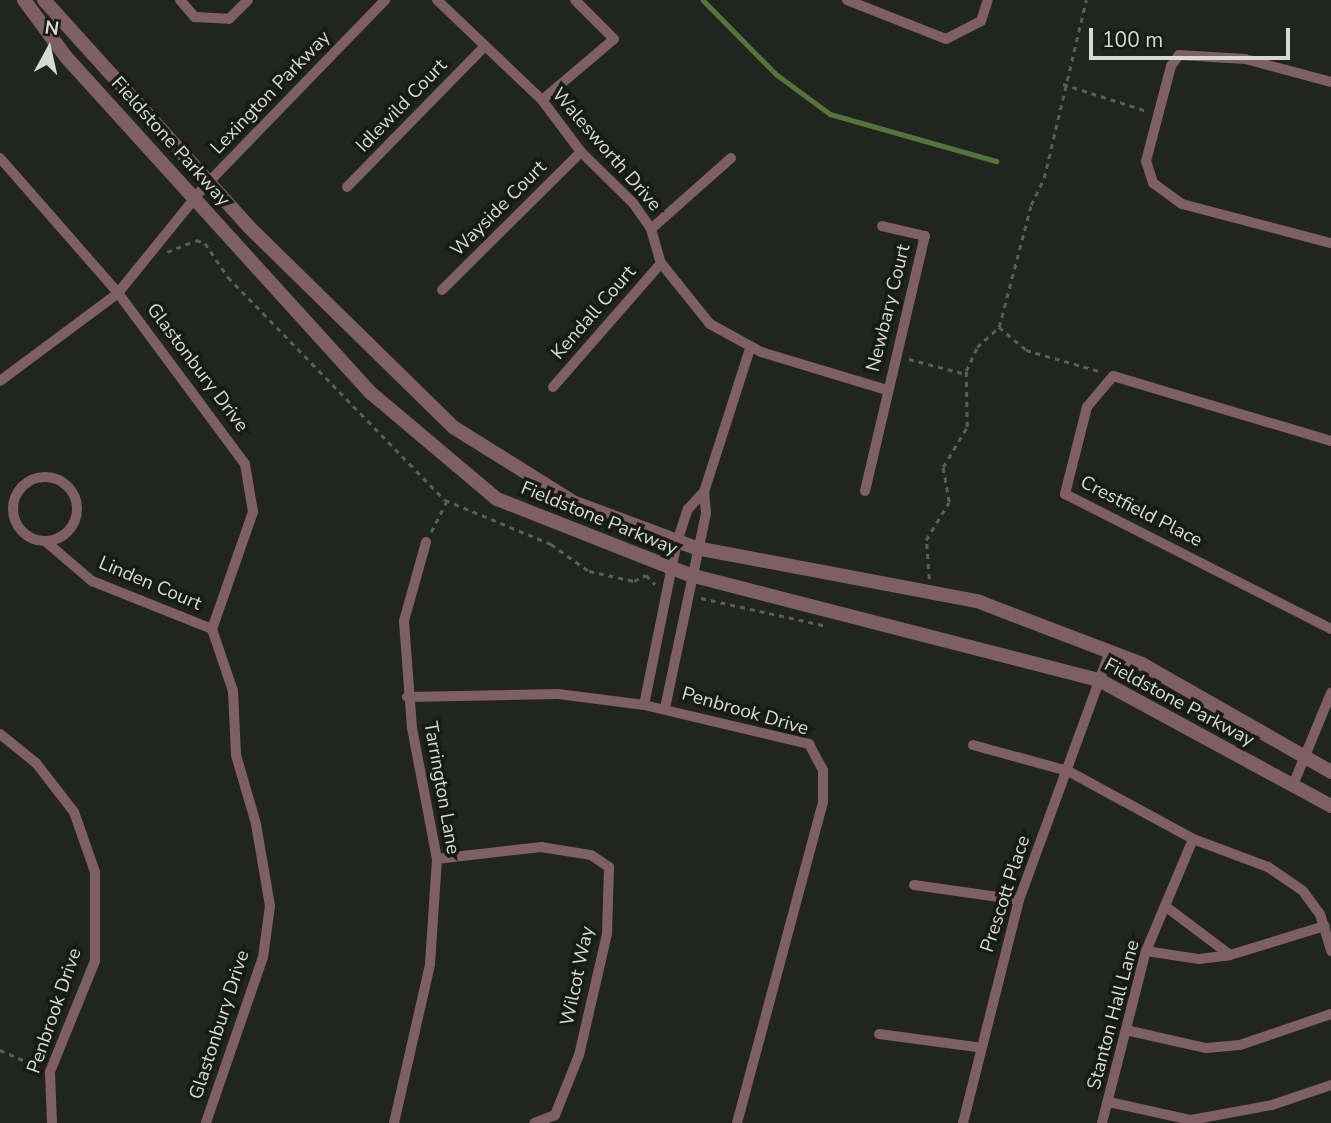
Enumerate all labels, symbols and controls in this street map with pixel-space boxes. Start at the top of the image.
north arrow [14,14,84,84]
text: N [43,14,61,42]
scale bar [1093,14,1294,58]
text: 100 m [1102,26,1163,54]
street label: Lexington Parkway [206,27,336,159]
street label: Idlewild Court [352,55,452,157]
street label: Fieldstone Parkway [106,72,234,212]
street label: Walesworth Drive [546,84,666,216]
street label: Wayside Court [446,156,552,262]
street label: Newbary Court [862,242,916,374]
street label: Kendall Court [547,261,641,365]
street label: Glastonbury Drive [141,299,253,437]
street label: Crestfield Place [1076,471,1206,553]
street label: Fieldstone Parkway [517,477,681,561]
street label: Linden Court [95,552,205,616]
street label: Fieldstone Parkway [1100,654,1258,752]
street label: Penbrook Drive [679,683,811,741]
street label: Tarrington Lane [418,720,464,856]
street label: Prescott Place [976,833,1036,955]
street label: Wilcot Way [556,924,600,1028]
street label: Stanton Hall Lane [1083,938,1145,1092]
street label: Penbrook Drive [23,945,87,1077]
street label: Glastonbury Drive [185,948,255,1102]

